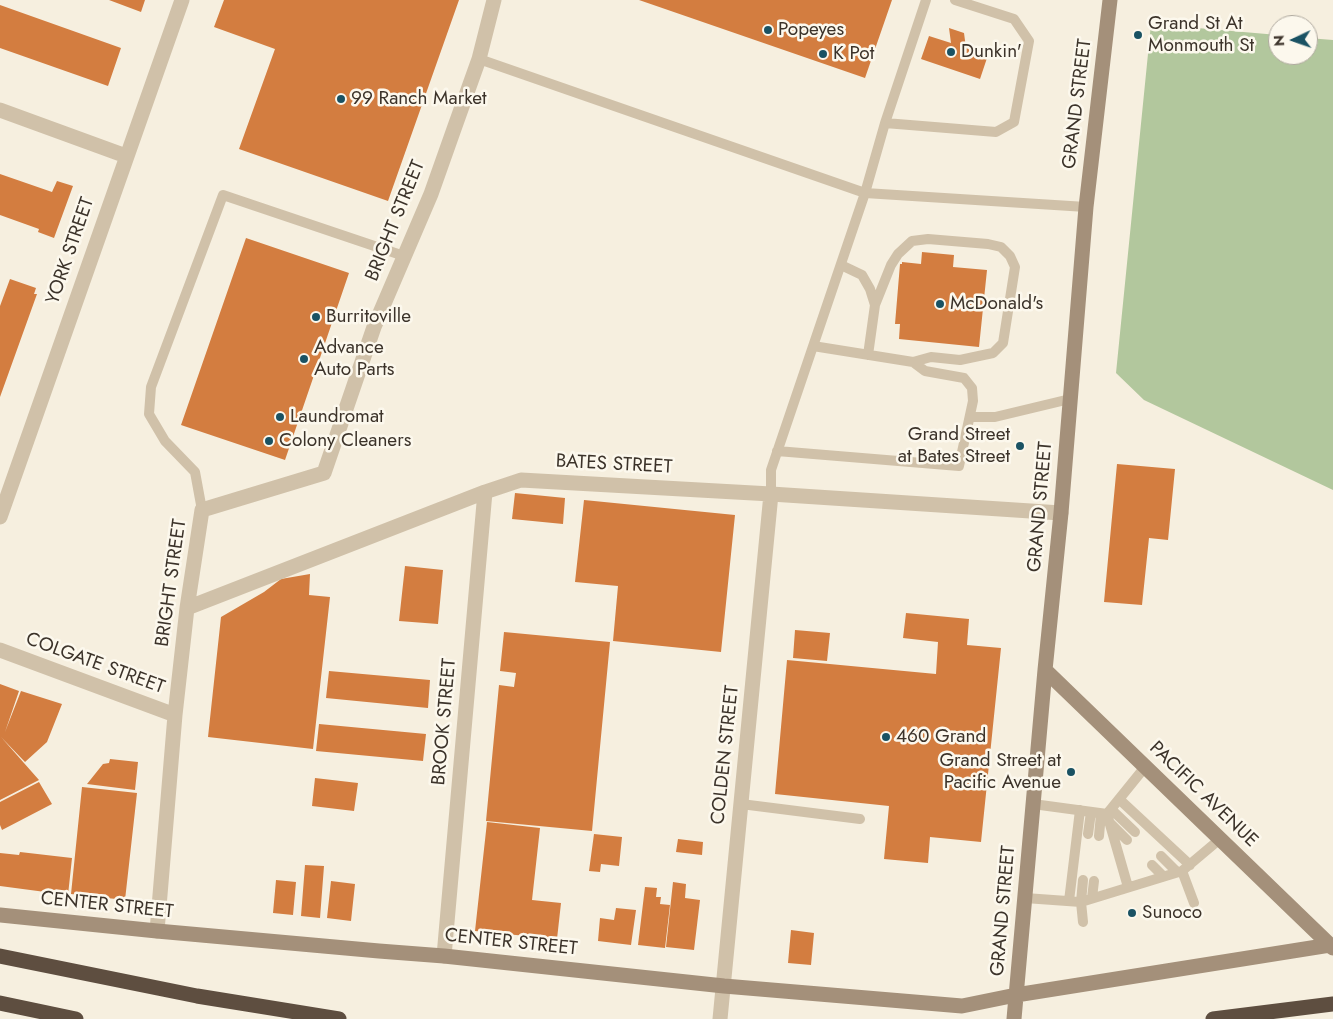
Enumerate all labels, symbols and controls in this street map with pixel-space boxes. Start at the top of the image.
place label: Grand St At Monmouth St [1148,13,1254,57]
north arrow [1268,15,1318,65]
place label: Popeyes [778,19,844,41]
marker: Popeyes [762,24,774,36]
marker: Grand St At Monmouth St [1132,29,1144,41]
text: N [1269,35,1289,47]
street label: GRAND STREET [1059,38,1097,170]
place label: Dunkin' [961,41,1022,63]
place label: K Pot [833,43,874,65]
marker: Dunkin' [945,46,957,58]
marker: K Pot [817,48,829,60]
place label: 99 Ranch Market [351,88,487,110]
marker: 99 Ranch Market [335,93,347,105]
street label: BRIGHT STREET [361,157,431,285]
street label: YORK STREET [42,195,100,307]
place label: McDonald's [950,293,1043,315]
marker: McDonald's [934,298,946,310]
place label: Burritoville [326,306,411,328]
marker: Burritoville [310,311,322,323]
place label: Advance Auto Parts [314,337,394,381]
marker: Advance Auto Parts [298,353,310,365]
place label: Laundromat [290,406,384,428]
marker: Laundromat [274,411,286,423]
place label: Grand Street at Bates Street [898,424,1010,468]
place label: Colony Cleaners [279,430,411,452]
marker: Colony Cleaners [263,435,275,447]
marker: Grand Street at Bates Street [1014,440,1026,452]
street label: GRAND STREET [1024,441,1058,573]
street label: BATES STREET [555,451,673,479]
street label: BRIGHT STREET [152,518,192,648]
street label: COLGATE STREET [23,628,167,700]
street label: BROOK STREET [428,658,462,786]
street label: COLDEN STREET [707,684,745,826]
place label: 460 Grand [896,726,986,748]
marker: 460 Grand [880,731,892,743]
street label: PACIFIC AVENUE [1144,737,1262,853]
place label: Grand Street at Pacific Avenue [939,750,1061,794]
marker: Grand Street at Pacific Avenue [1065,766,1077,778]
street label: GRAND STREET [987,845,1021,977]
street label: CENTER STREET [39,888,175,924]
place label: Sunoco [1142,902,1202,924]
marker: Sunoco [1126,907,1138,919]
street label: CENTER STREET [443,925,579,961]

